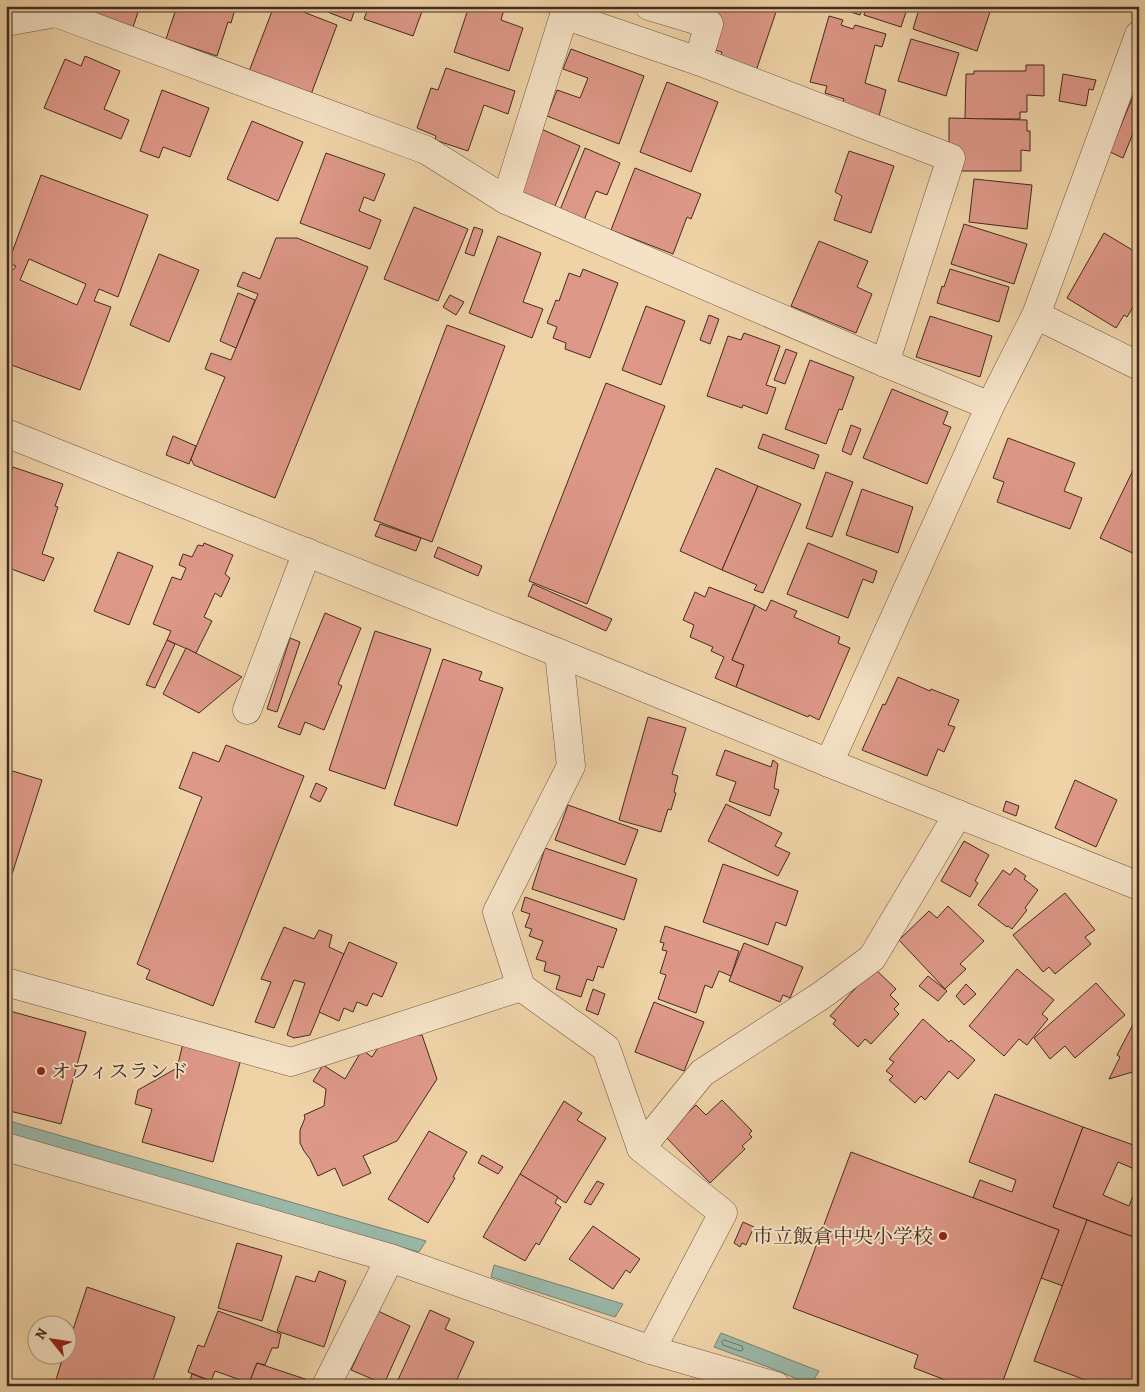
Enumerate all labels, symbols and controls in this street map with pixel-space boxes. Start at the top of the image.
place label: オフィスランド [51,1058,189,1085]
marker: オフィスランド [35,1065,47,1077]
place label: 市立飯倉中央小学校 [753,1223,933,1250]
marker: 市立飯倉中央小学校 [937,1230,949,1242]
north arrow [28,1314,78,1364]
text: N [30,1325,52,1343]

